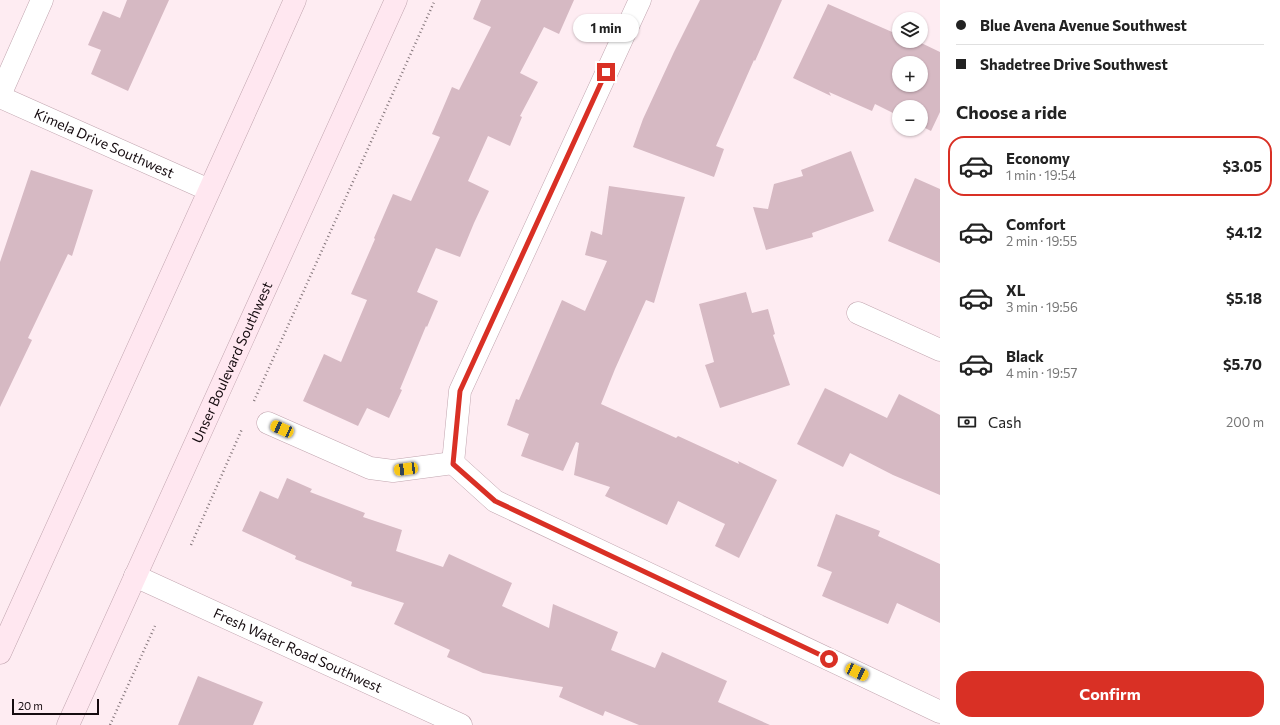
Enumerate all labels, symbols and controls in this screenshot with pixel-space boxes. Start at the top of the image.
map controls [892,12,928,136]
button: layers [892,12,928,48]
callout: 1 min [573,14,639,42]
text: Blue Avena Avenue Southwest [980,16,1187,34]
text: 1 min [591,20,621,36]
text: Shadetree Drive Southwest [980,55,1168,73]
button: + [892,56,928,92]
route end [597,63,615,81]
button: − [892,100,928,136]
text: Choose a ride [956,101,1067,123]
street label: Kimela Drive Southwest [32,104,177,181]
icon: car [958,148,994,184]
text: Economy [1006,149,1070,167]
text: $3.05 [1222,157,1262,175]
text: 1 min · 19:54 [1006,167,1076,183]
icon: car [958,214,994,250]
text: Comfort [1006,215,1066,233]
text: $4.12 [1226,223,1262,241]
text: 2 min · 19:55 [1006,233,1077,249]
street label: Unser Boulevard Southwest [188,279,276,446]
icon: car [958,280,994,316]
text: XL [1006,281,1025,299]
text: $5.18 [1226,289,1262,307]
text: 3 min · 19:56 [1006,299,1078,315]
icon: car [958,346,994,382]
text: Black [1006,347,1044,365]
text: $5.70 [1223,355,1262,373]
text: 4 min · 19:57 [1006,365,1077,381]
icon: cash [956,411,978,433]
text: Cash [988,413,1022,431]
text: 200 m [1226,414,1264,430]
car [269,419,295,439]
car [393,462,419,476]
street label: Fresh Water Road Southwest [211,604,385,696]
route start [820,650,838,668]
car [844,661,870,683]
button: Confirm [956,671,1264,717]
scale bar [12,697,99,716]
text: 20 m [18,699,43,712]

